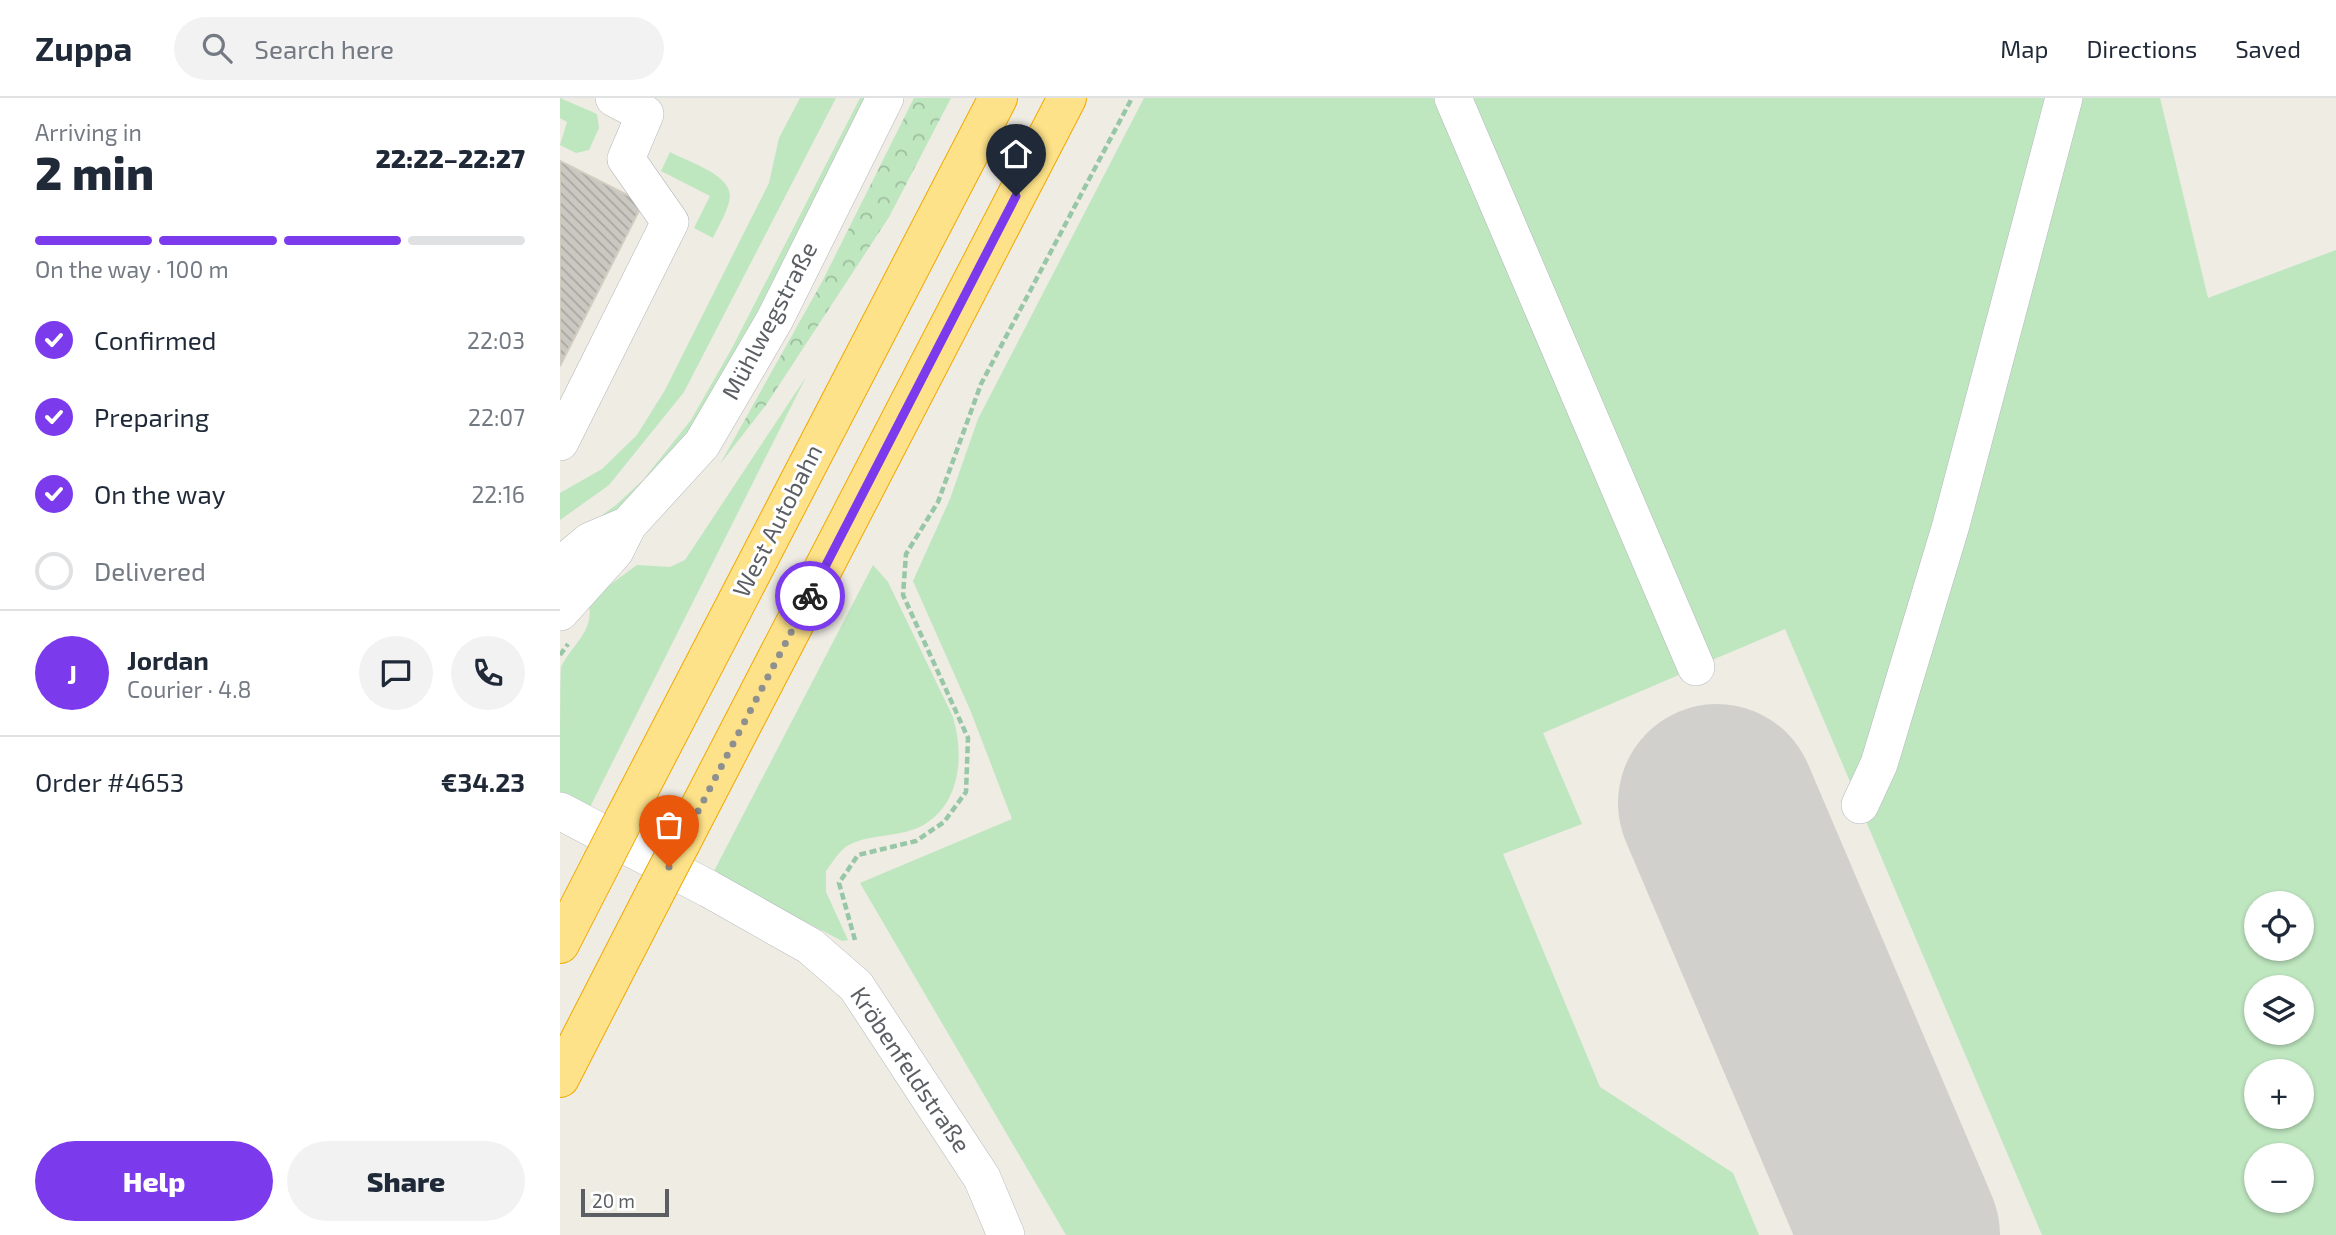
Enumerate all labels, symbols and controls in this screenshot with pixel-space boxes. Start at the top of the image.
search box [174,17,664,80]
text: Zuppa [35,28,132,68]
icon: search [198,29,236,67]
text: Search here [254,33,394,64]
text: Map [2000,34,2048,63]
text: Directions [2086,34,2197,63]
text: Saved [2235,34,2301,63]
text: Arriving in [35,118,142,146]
pin [986,124,1046,196]
icon: home [997,135,1035,173]
text: 22:22–22:27 [375,142,525,173]
text: 2 min [35,144,154,199]
street label: Mühlwegstraße [715,236,822,404]
text: On the way · 100 m [35,255,229,283]
icon: check [35,321,73,359]
text: Confirmed [94,324,217,355]
text: 22:03 [467,326,525,354]
icon: check [35,398,73,436]
text: Preparing [94,401,209,432]
text: 22:07 [468,403,525,431]
street label: West Autobahn [726,439,828,602]
icon: check [35,475,73,513]
text: On the way [94,478,225,509]
text: 22:16 [471,480,525,508]
text: Delivered [94,555,206,586]
courier [775,561,845,631]
icon: bike [791,577,829,615]
button: chat [359,636,433,710]
button: phone [451,636,525,710]
text: Jordan [127,644,209,675]
text: J [67,658,77,689]
text: Courier · 4.8 [127,675,251,703]
text: Order #4653 [35,766,184,797]
text: €34.23 [441,766,525,797]
pin [639,795,699,867]
icon: bag [650,806,688,844]
map controls [2244,891,2314,1213]
button: locate [2244,891,2314,961]
button: layers [2244,975,2314,1045]
street label: Kröbenfeldstraße [845,981,977,1158]
button: + [2244,1059,2314,1129]
button: Help [35,1141,273,1221]
button: Share [287,1141,525,1221]
button: − [2244,1143,2314,1213]
scale bar [581,1186,668,1218]
text: 20 m [592,1189,635,1212]

